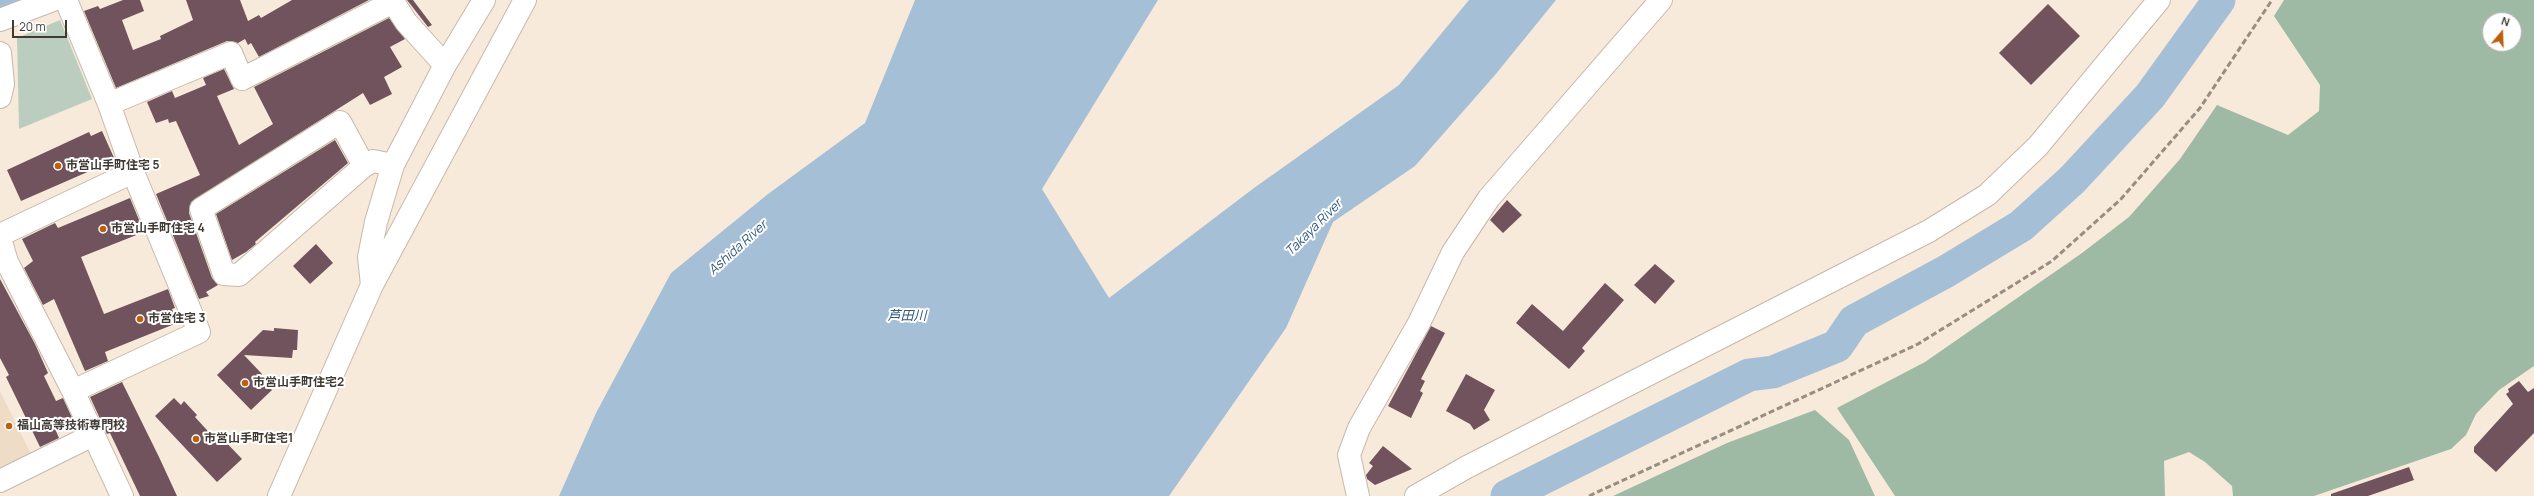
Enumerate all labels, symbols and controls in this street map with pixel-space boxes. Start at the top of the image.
scale bar [14,12,69,38]
north arrow [2482,12,2522,52]
text: N [2500,13,2512,30]
text: 20 m [19,18,46,35]
place label: 市営山手町住宅 5 [66,159,159,173]
marker: 市営山手町住宅 5 [53,161,63,171]
water label: Takaya River [1282,196,1346,260]
water label: Ashida River [706,218,770,278]
place label: 市営山手町住宅 4 [111,222,205,236]
marker: 市営山手町住宅 4 [98,224,108,234]
water label: 芦田川 [888,308,926,324]
place label: 市営住宅 3 [148,312,205,326]
marker: 市営住宅 3 [135,314,145,324]
place label: 市営山手町住宅2 [253,376,344,390]
marker: 市営山手町住宅2 [240,378,250,388]
place label: 福山高等技術専門校 [17,419,125,433]
marker: 福山高等技術専門校 [4,421,14,431]
place label: 市営山手町住宅1 [204,432,293,446]
marker: 市営山手町住宅1 [191,434,201,444]

